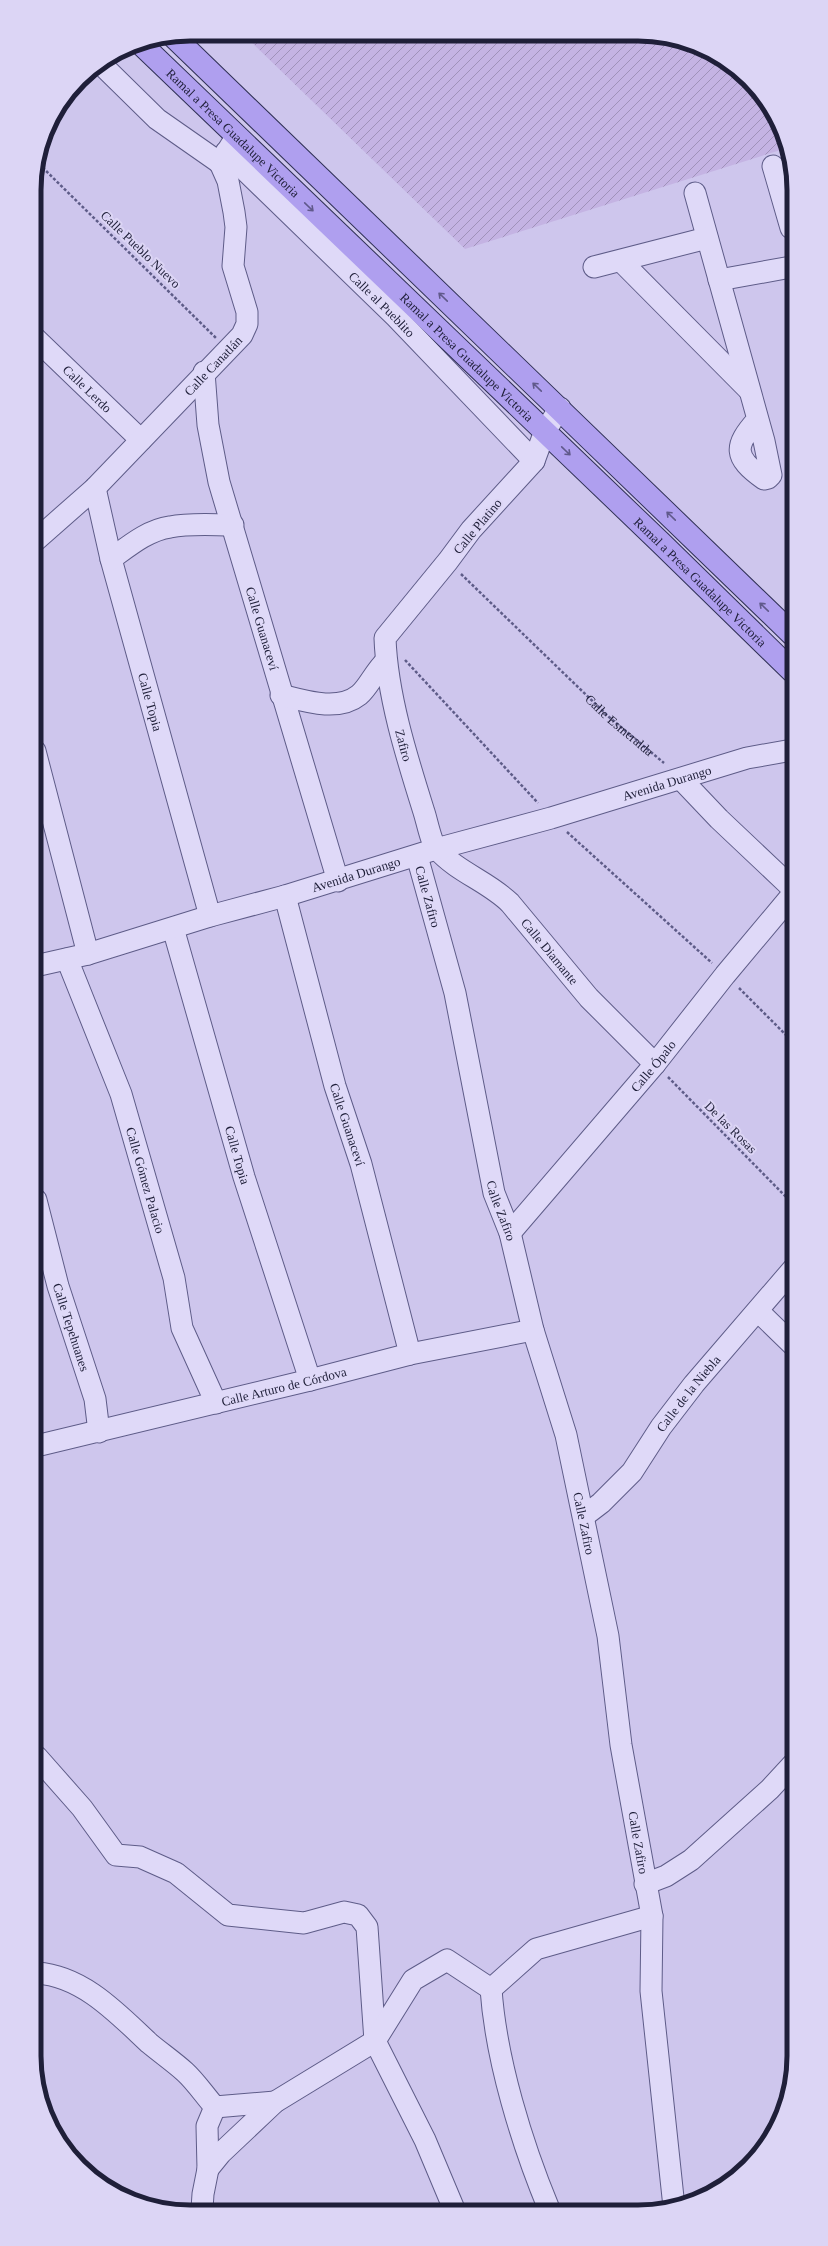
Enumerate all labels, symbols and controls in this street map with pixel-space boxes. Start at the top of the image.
street label: Ramal a Presa Guadalupe Victoria [163,66,303,201]
one-way arrow [304,203,314,212]
street label: Calle Pueblo Nuevo [98,208,184,291]
street label: Calle al Pueblito [346,269,418,340]
street label: Ramal a Presa Guadalupe Victoria [397,290,537,425]
one-way arrow [438,292,448,302]
street label: Calle Canatlán [181,332,246,399]
street label: Calle Lerdo [60,362,115,416]
one-way arrow [532,382,542,392]
one-way arrow [561,447,571,456]
street label: Calle Platino [450,496,505,557]
one-way arrow [666,511,676,521]
street label: Ramal a Presa Guadalupe Victoria [631,514,770,650]
street label: Calle Guanaceví [243,585,282,672]
one-way arrow [759,602,769,612]
street label: Calle Topia [135,671,165,733]
street label: Calle Esmeralda [582,691,657,759]
street label: Zafiro [392,728,415,763]
street label: Avenida Durango [621,762,713,804]
street label: Avenida Durango [310,854,402,895]
street label: Calle Zafiro [412,864,443,929]
street label: Calle Diamante [518,915,582,988]
street label: Calle Ópalo [628,1037,679,1095]
street label: Calle Guanaceví [327,1081,368,1168]
street label: De las Rosas [702,1098,760,1156]
street label: Calle Topia [222,1124,253,1186]
street label: Calle Gómez Palacio [123,1125,168,1235]
street label: Calle Zafiro [484,1179,519,1242]
street label: Calle Tepehuanes [50,1281,92,1373]
street label: Calle de la Niebla [653,1352,724,1435]
street label: Calle Arturo de Córdova [220,1364,348,1409]
street label: Calle Zafiro [570,1491,598,1556]
street label: Calle Zafiro [625,1810,651,1875]

